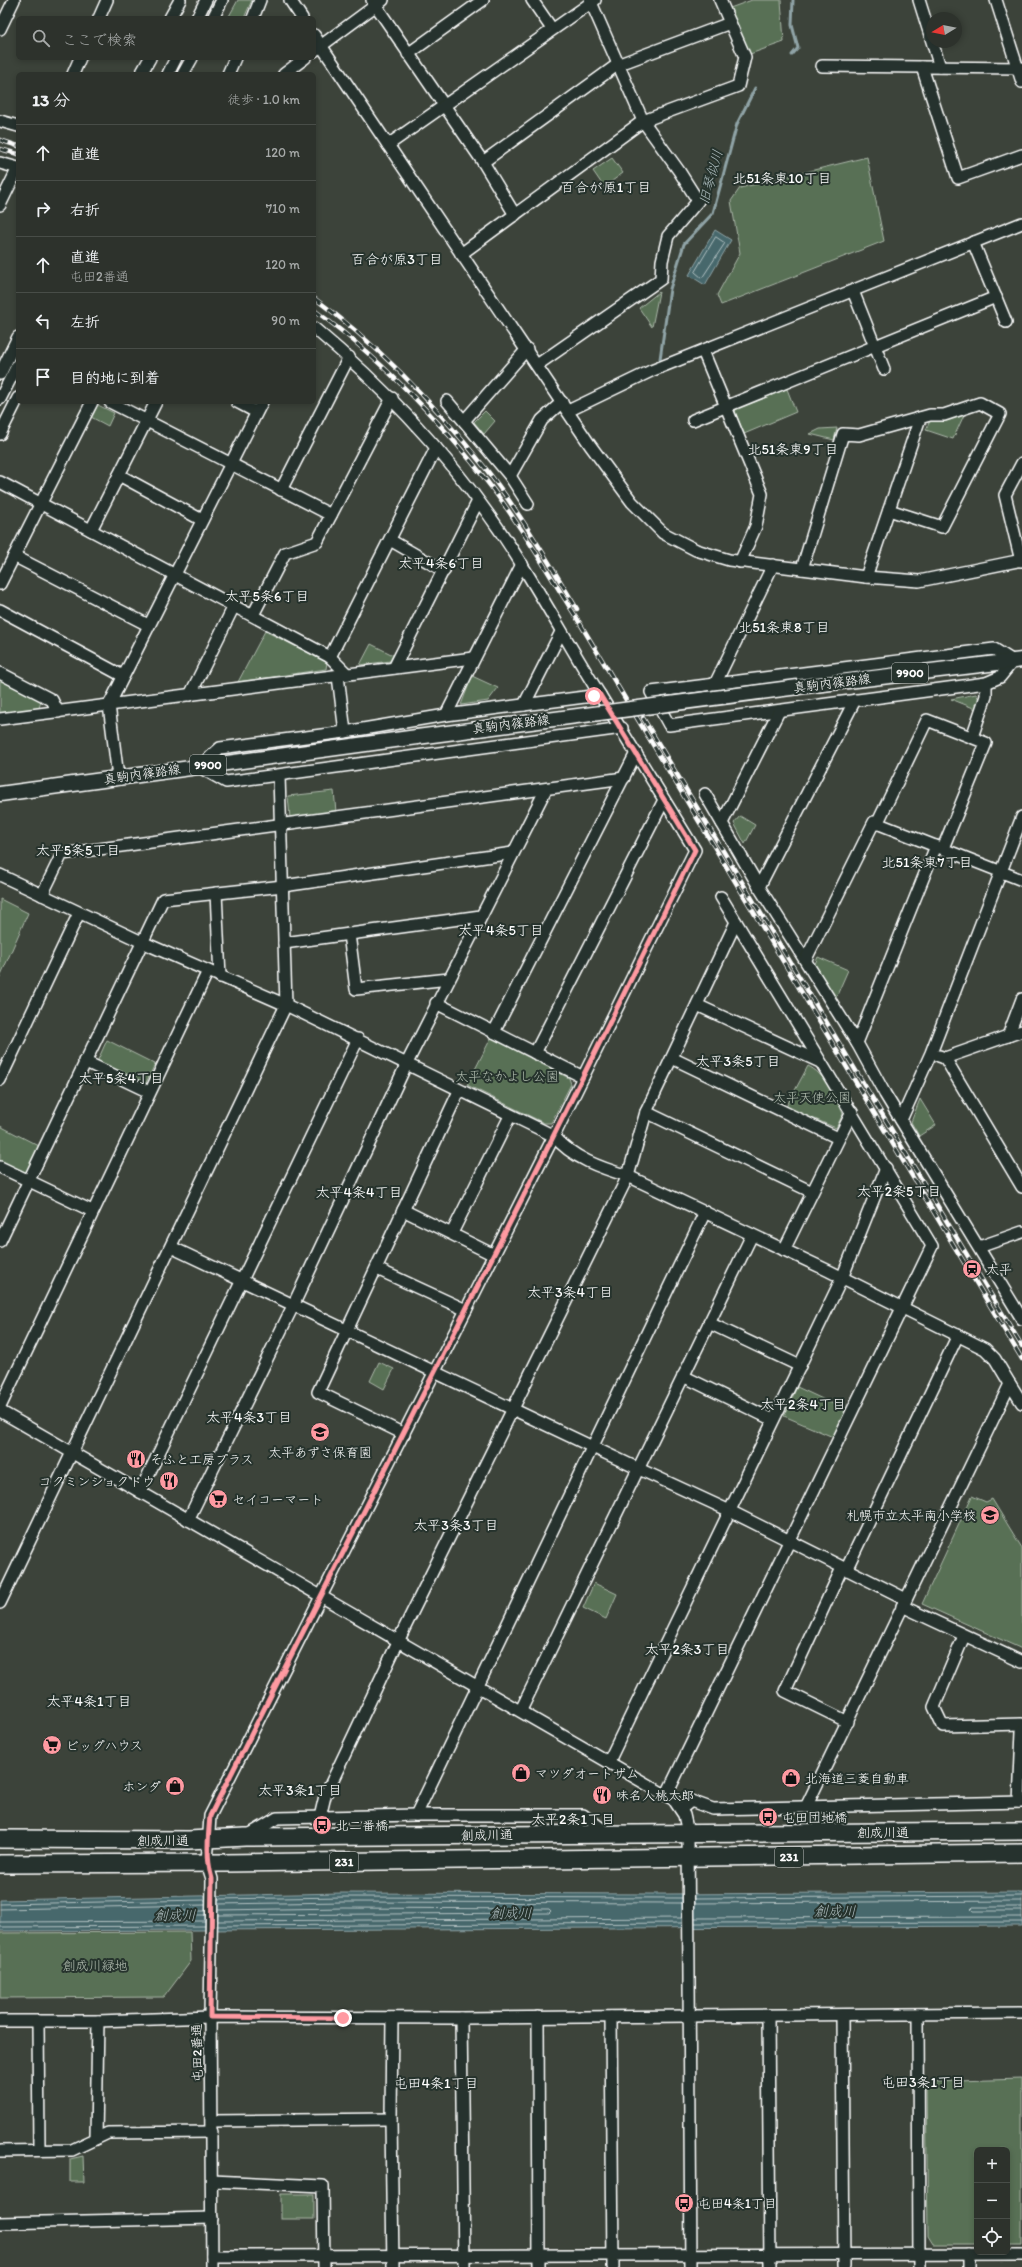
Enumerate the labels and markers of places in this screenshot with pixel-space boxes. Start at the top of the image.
station icon: 太平 [961,1258,983,1280]
place label: 太平 [986,1262,1012,1277]
school or university icon: 太平あずさ保育園 [309,1421,331,1443]
place label: 太平あずさ保育園 [268,1445,372,1460]
restaurant icon: そふと工房プラス [125,1448,147,1470]
place label: そふと工房プラス [150,1452,253,1467]
restaurant icon: コクミンショクドウ [158,1470,180,1492]
place label: コクミンショクドウ [39,1474,155,1489]
supermarket icon: セイコーマート [207,1488,229,1510]
place label: セイコーマート [232,1492,323,1507]
school or university icon: 札幌市立太平南小学校 [979,1504,1001,1526]
place label: 札幌市立太平南小学校 [846,1508,976,1523]
supermarket icon: ビッグハウス [41,1734,63,1756]
place label: ビッグハウス [66,1738,143,1753]
shop icon: マツダオートザム [510,1762,532,1784]
place label: マツダオートザム [535,1766,639,1781]
shop icon: 北海道三菱自動車 [780,1767,802,1789]
place label: 北海道三菱自動車 [805,1771,909,1786]
shop icon: ホンダ [164,1775,186,1797]
place label: ホンダ [123,1779,161,1794]
restaurant icon: 味名人桃太郎 [591,1784,613,1806]
place label: 味名人桃太郎 [616,1788,694,1803]
bus stop icon: 屯田団地橋 [757,1806,779,1828]
place label: 屯田団地橋 [782,1810,847,1825]
bus stop icon: 北二番橋 [311,1814,333,1836]
place label: 北二番橋 [336,1818,388,1833]
bus stop icon: 屯田4条1丁目 [673,2192,695,2214]
place label: 屯田4条1丁目 [698,2196,777,2211]

